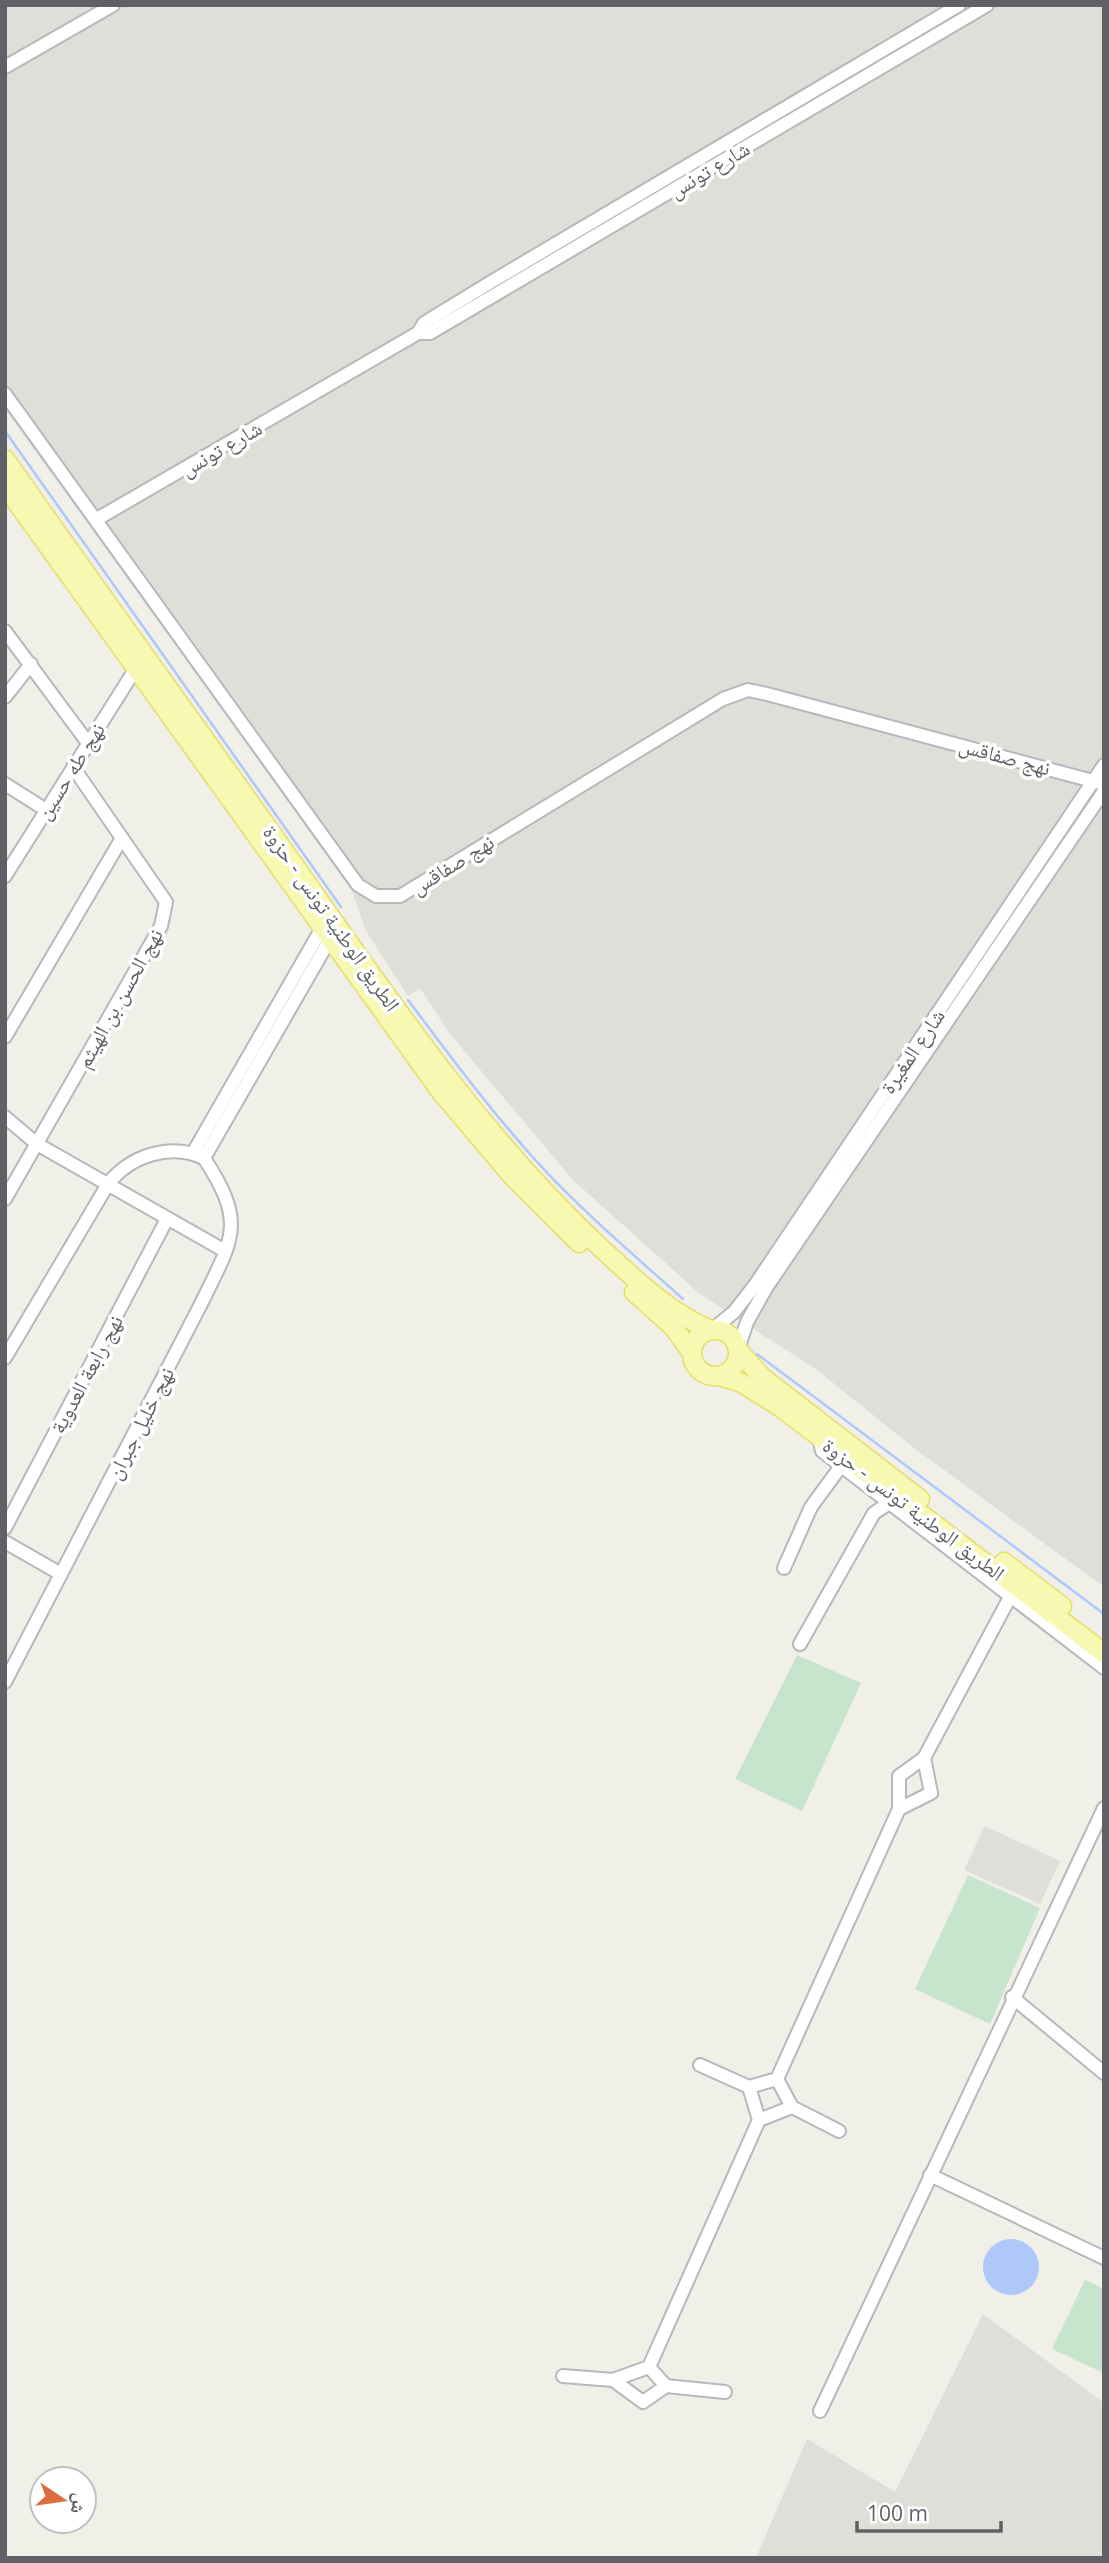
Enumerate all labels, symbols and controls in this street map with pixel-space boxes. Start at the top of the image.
street label: شارع تونس [663,134,755,204]
street label: شارع تونس [175,413,267,483]
street label: نهج طه حسين [29,717,111,825]
street label: نهج صفاقس [956,730,1054,782]
street label: الطريق الوطنية تونس - حزوة [257,819,407,1017]
street label: نهج صفاقس [405,827,499,901]
street label: نهج الحسن بن الهيثم [69,923,170,1073]
street label: شارع المغيرة [873,1003,951,1099]
street label: نهج رابعة العدوية [43,1310,129,1438]
street label: نهج خليل جبران [100,1362,180,1484]
street label: الطريق الوطنية تونس - حزوة [817,1431,1011,1587]
north arrow [28,2465,98,2535]
scale bar [857,2490,1000,2534]
text: ش [65,2491,94,2517]
text: 100 m [867,2499,928,2527]

